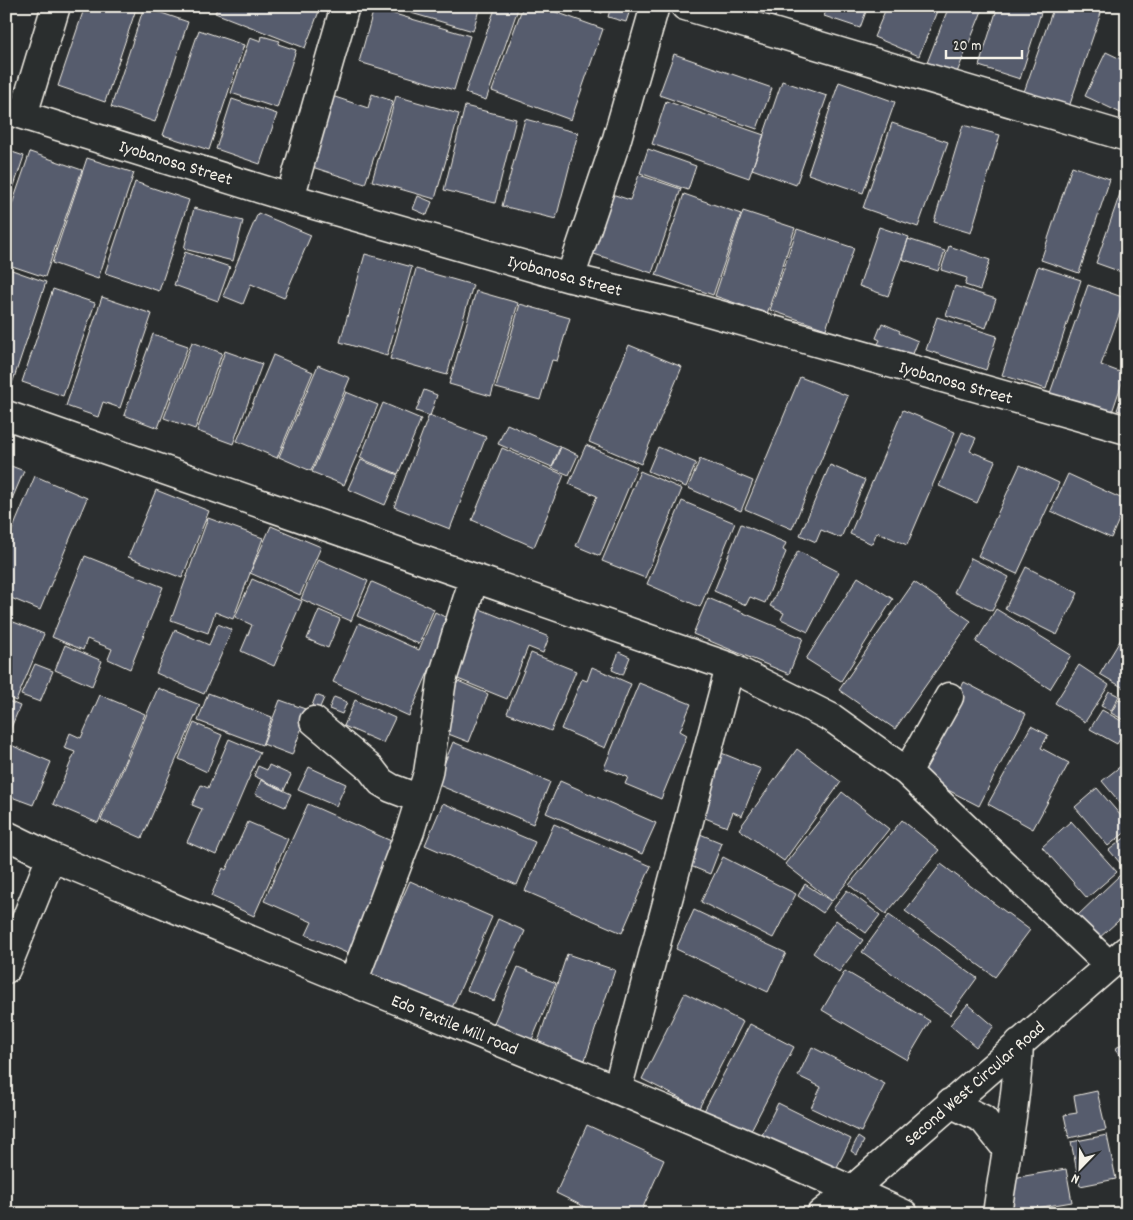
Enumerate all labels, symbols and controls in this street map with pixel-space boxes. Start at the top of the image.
scale bar [946,28,1022,60]
text: 20 m [953,36,981,58]
street label: Iyobanosa Street [116,135,235,194]
street label: Iyobanosa Street [504,250,625,305]
street label: Iyobanosa Street [895,356,1015,413]
street label: Edo Textile Mill road [387,989,521,1063]
street label: Second West Circular Road [900,1017,1052,1153]
north arrow [1056,1142,1106,1192]
text: N [1069,1168,1083,1189]

